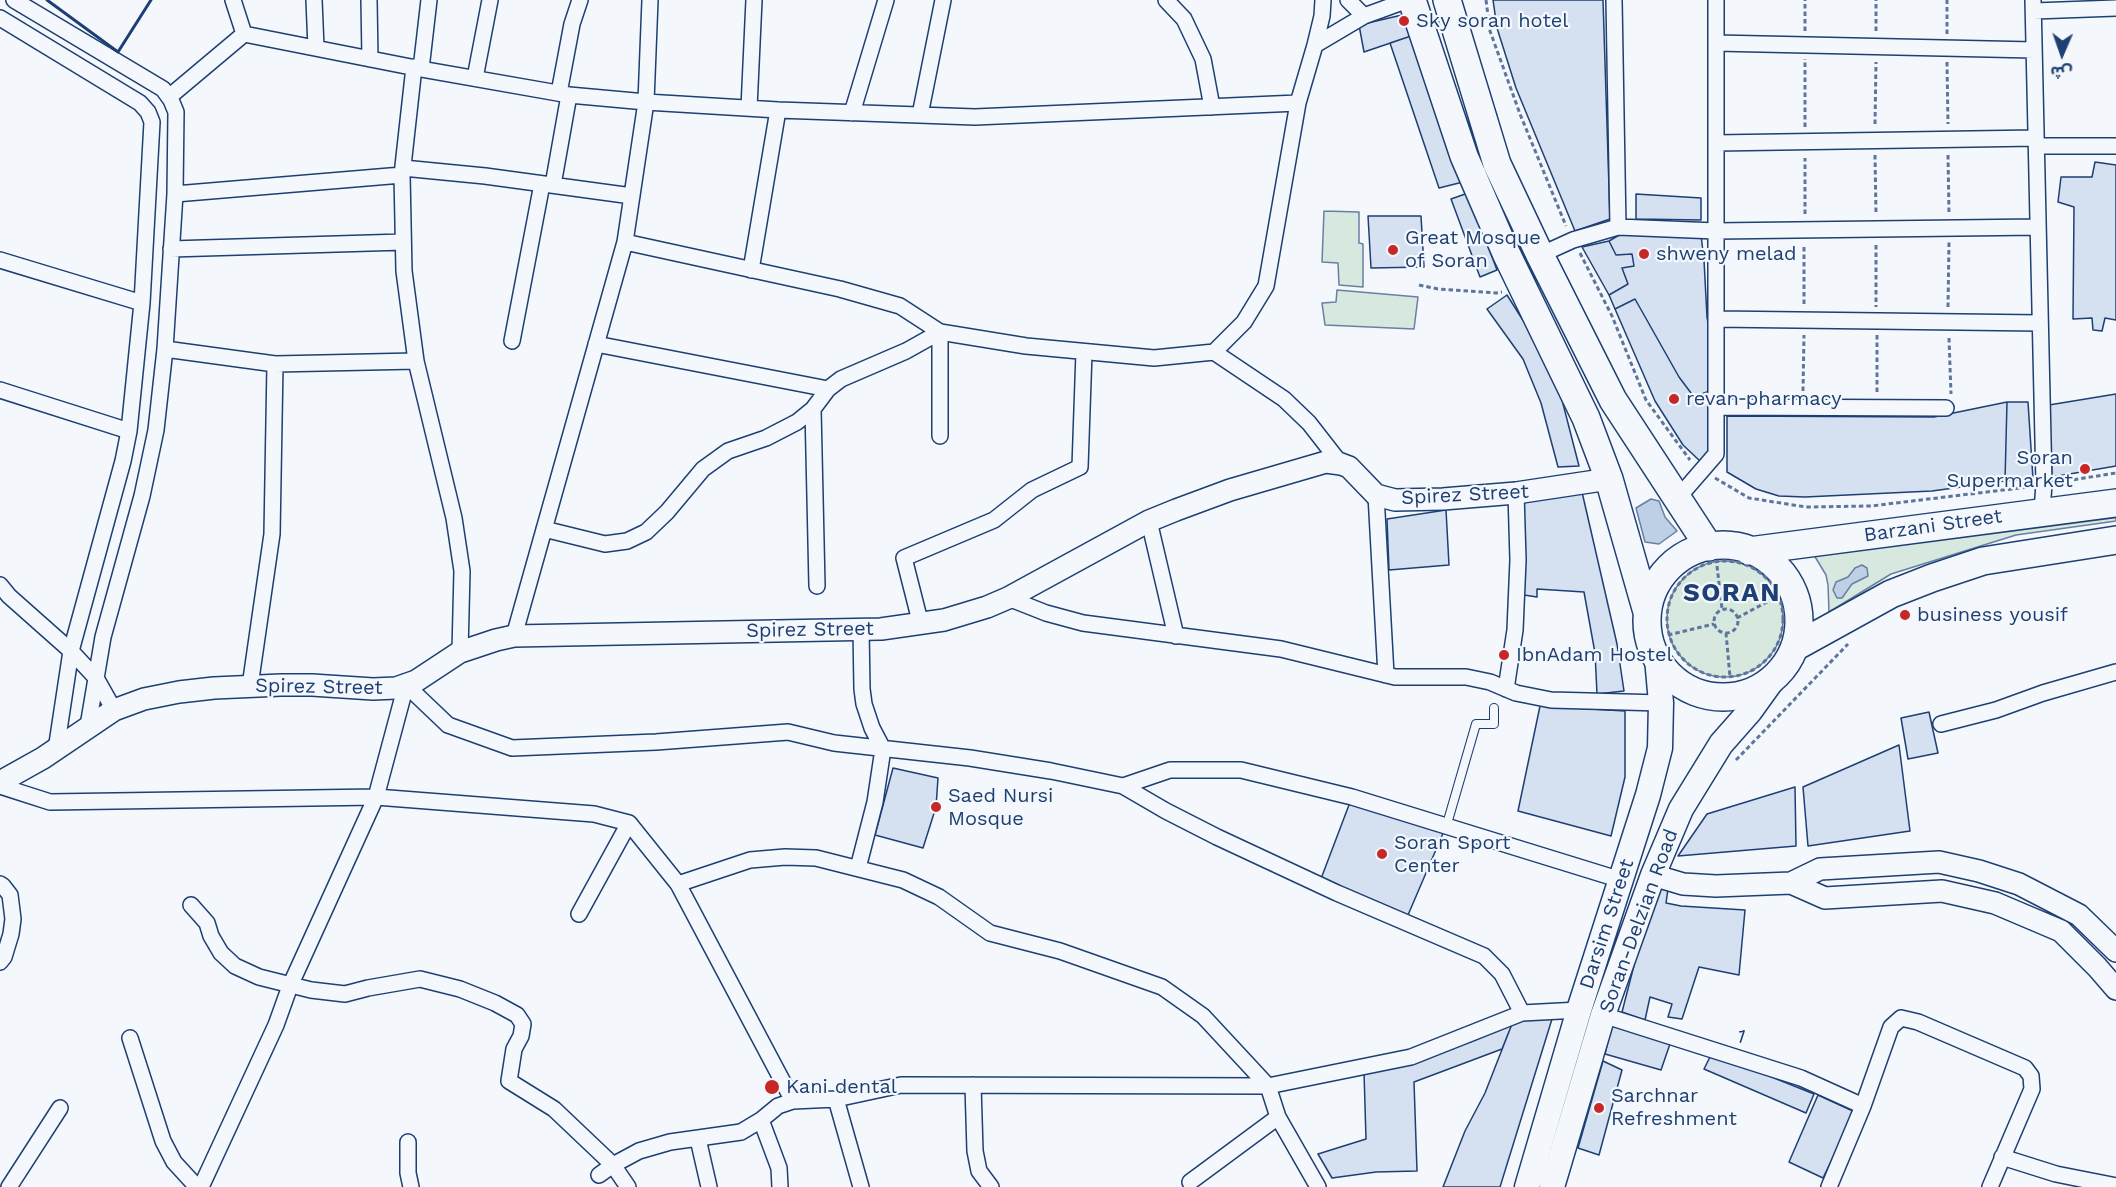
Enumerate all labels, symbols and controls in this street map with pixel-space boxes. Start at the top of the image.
place label: Sky soran hotel [1416,9,1568,33]
marker: Sky soran hotel [1397,14,1411,28]
north arrow [2032,24,2092,84]
text: ش [2050,63,2073,82]
place label: Great Mosque of Soran [1405,226,1541,273]
place label: shweny melad [1656,242,1797,266]
marker: Great Mosque of Soran [1386,243,1400,257]
marker: shweny melad [1637,247,1651,261]
place label: revan pharmacy [1686,387,1842,411]
marker: revan pharmacy [1667,392,1681,406]
place label: Soran Supermarket [1947,446,2073,493]
marker: Soran Supermarket [2078,462,2092,476]
street label: Spirez Street [1401,480,1529,510]
street label: Barzani Street [1862,504,2004,548]
district label: SORAN [1683,577,1781,609]
place label: business yousif [1917,603,2068,627]
marker: business yousif [1898,608,1912,622]
street label: Spirez Street [746,617,874,643]
place label: IbnAdam Hostel [1516,643,1673,667]
marker: IbnAdam Hostel [1497,648,1511,662]
street label: Spirez Street [255,674,383,700]
place label: Saed Nursi Mosque [948,784,1053,831]
marker: Saed Nursi Mosque [929,800,943,814]
street label: Soran-Delzian Road [1595,826,1683,1016]
place label: Soran Sport Center [1394,831,1510,878]
marker: Soran Sport Center [1375,847,1389,861]
street label: Darsim Street [1575,856,1639,992]
street label: 1 [1734,1024,1748,1050]
place label: Kani dental [786,1075,897,1099]
marker: Kani dental [763,1078,781,1096]
place label: Sarchnar Refreshment [1611,1084,1737,1131]
marker: Sarchnar Refreshment [1592,1101,1606,1115]

